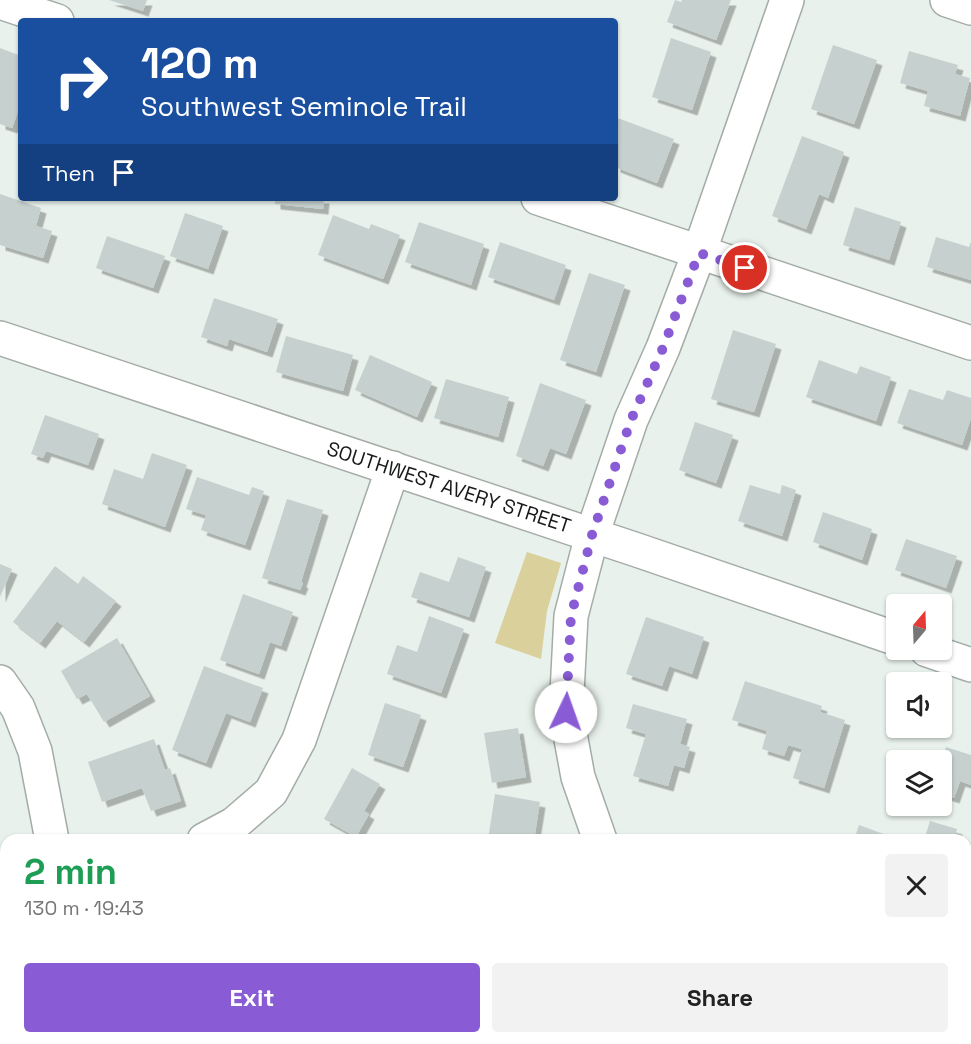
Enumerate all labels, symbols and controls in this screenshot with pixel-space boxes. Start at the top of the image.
text: 120 m [141,37,259,90]
icon: right [42,42,120,120]
text: Southwest Seminole Trail [141,89,467,124]
icon: arrive [107,156,140,189]
text: Then [42,159,95,187]
pin [719,242,770,293]
icon: arrive [728,251,761,284]
street label: SOUTHWEST AVERY STREET [324,435,575,539]
north arrow [886,594,952,660]
map controls [886,594,952,816]
button: sound [886,672,952,738]
position arrow [534,680,598,744]
button: layers [886,750,952,816]
text: 2 min [24,849,117,895]
button: close [885,854,948,917]
text: 130 m · 19:43 [24,895,144,921]
button: Exit [24,963,480,1032]
button: Share [492,963,948,1032]

